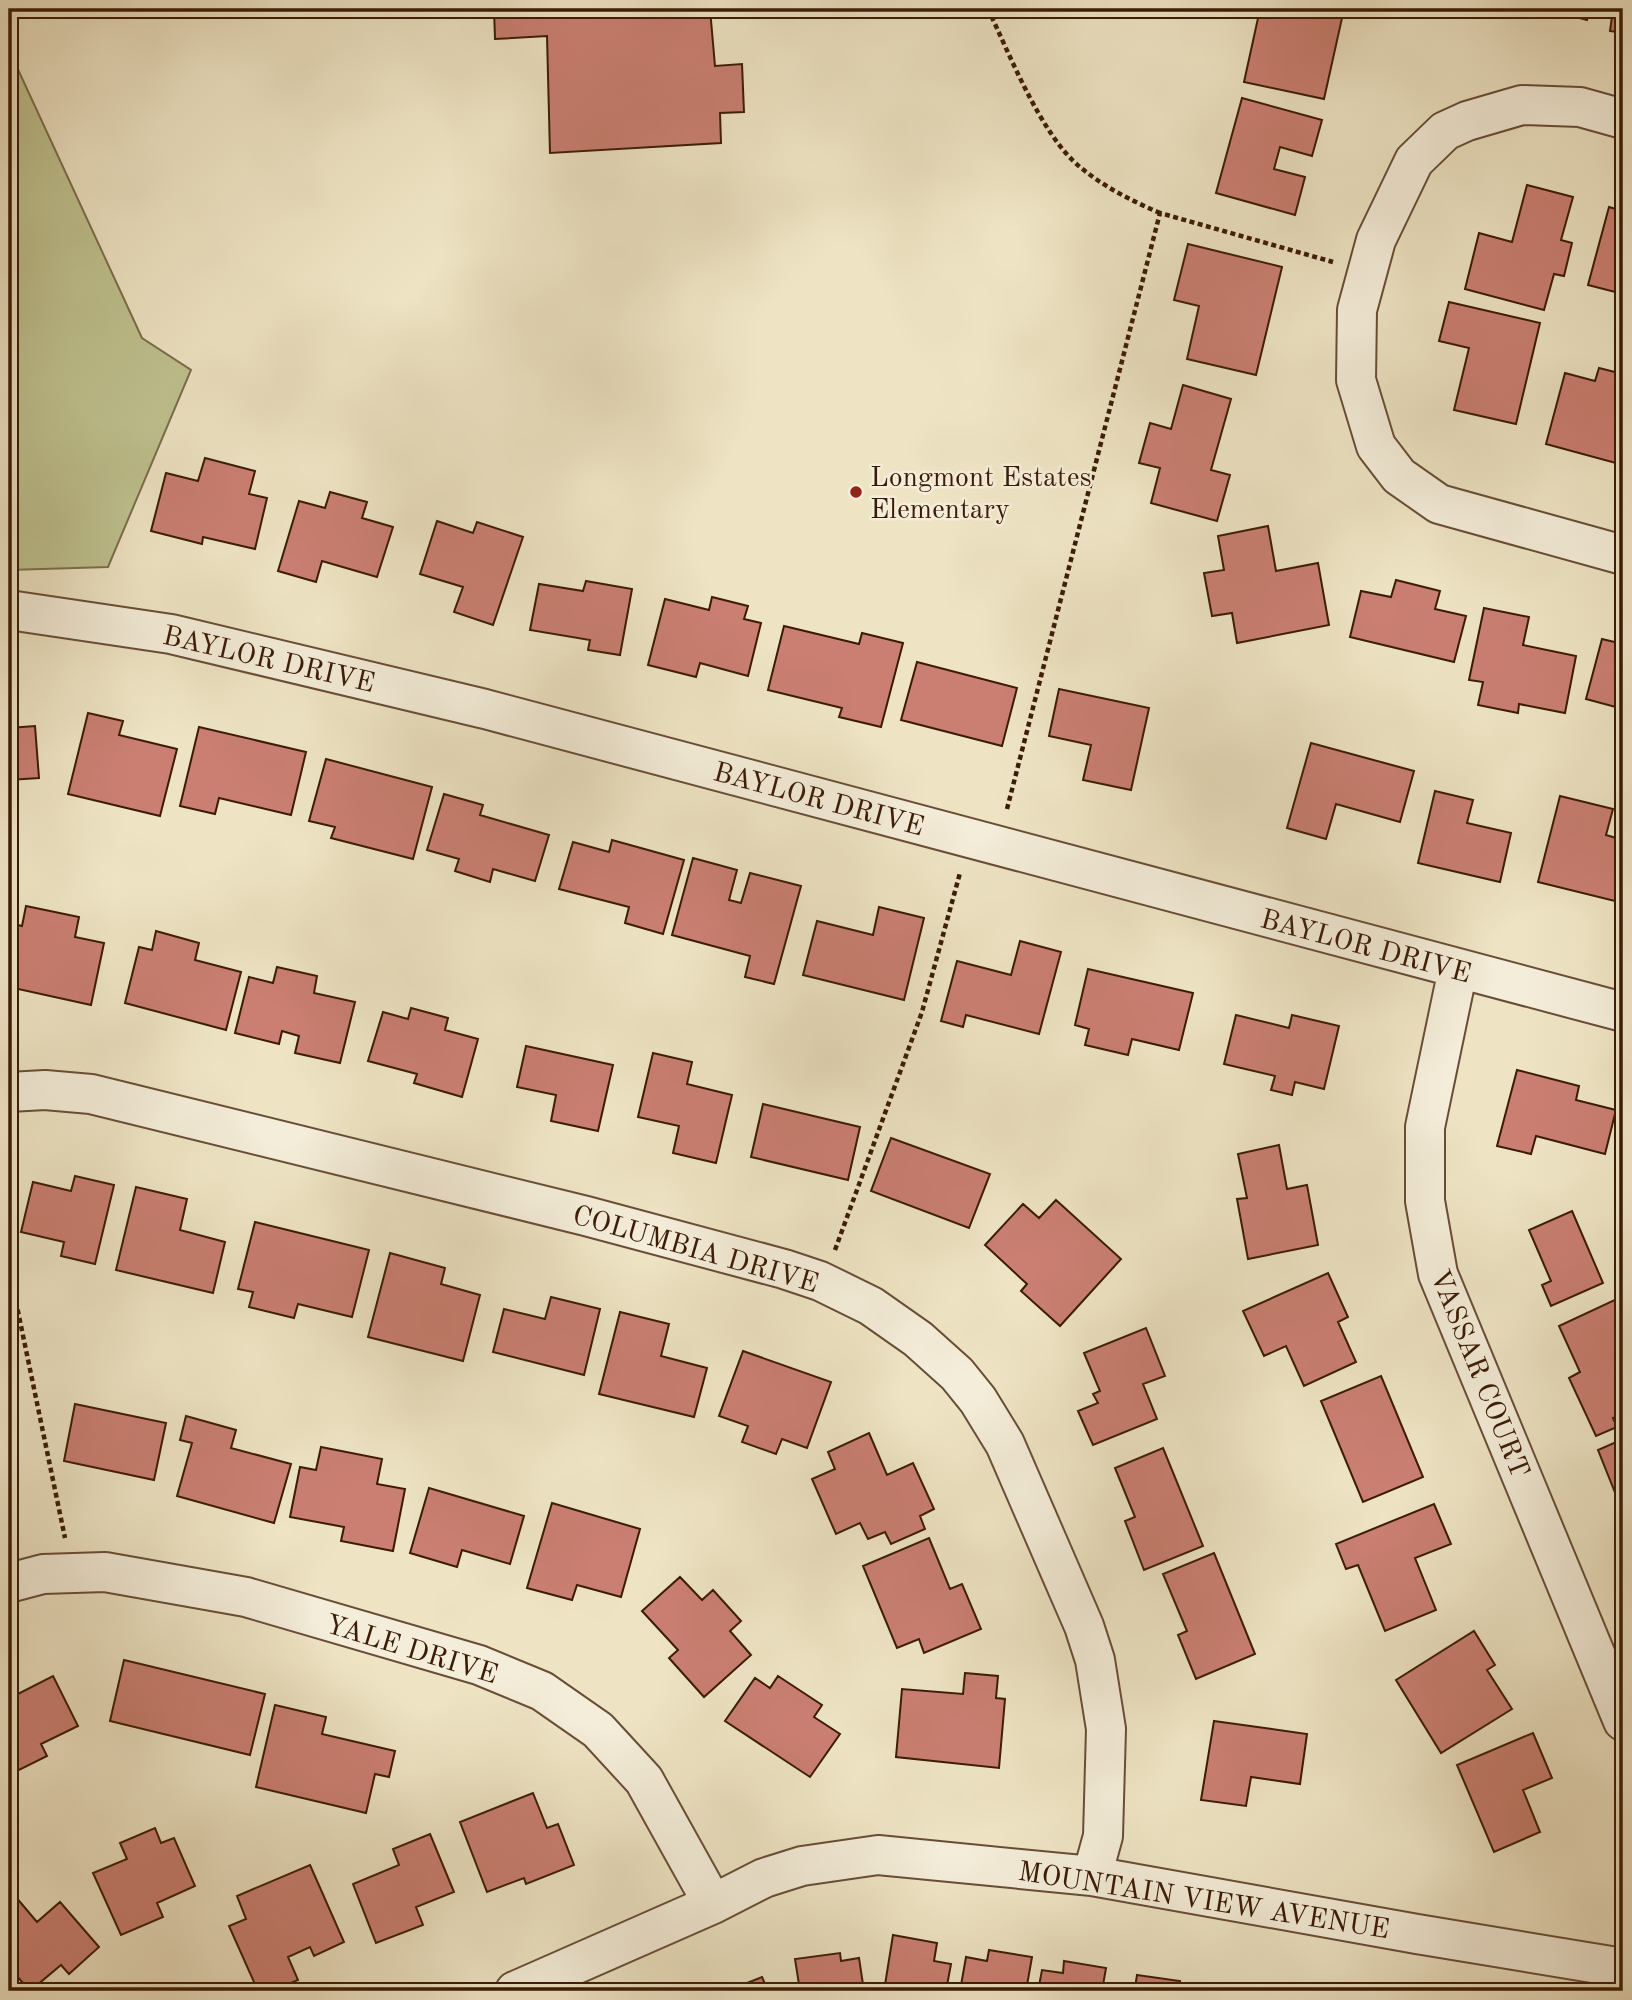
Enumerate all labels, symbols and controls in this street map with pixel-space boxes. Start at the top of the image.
place label: Longmont Estates Elementary [870,465,1092,525]
marker: Longmont Estates Elementary [848,484,864,500]
street label: BAYLOR DRIVE [160,623,377,699]
street label: BAYLOR DRIVE [710,759,927,842]
street label: BAYLOR DRIVE [1257,906,1474,989]
street label: COLUMBIA DRIVE [569,1202,821,1299]
street label: VASSAR COURT [1424,1266,1533,1482]
street label: YALE DRIVE [322,1611,501,1690]
street label: MOUNTAIN VIEW AVENUE [1016,1859,1391,1945]

